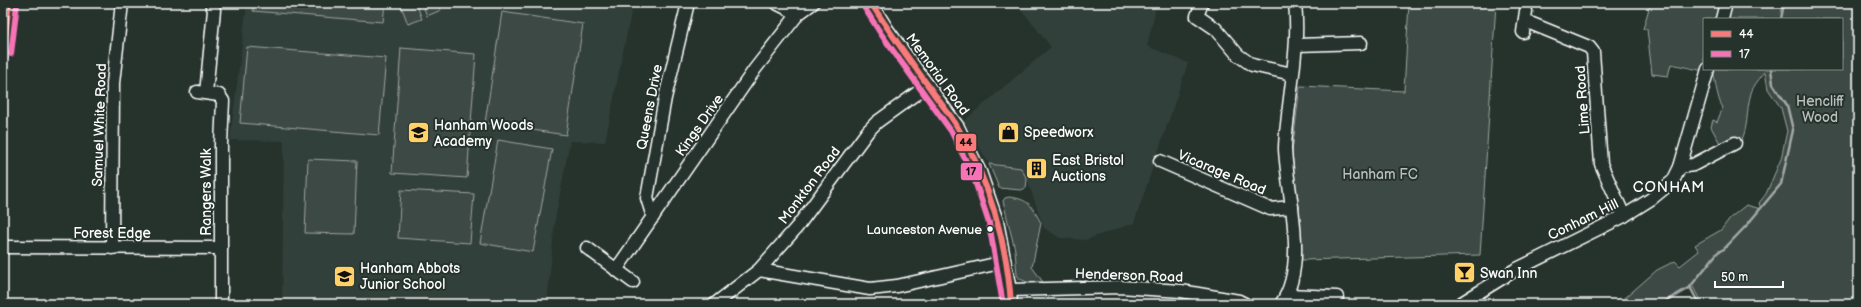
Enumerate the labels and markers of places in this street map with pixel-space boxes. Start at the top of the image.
place label: Hanham Woods Academy [434,117,533,150]
shop icon: Speedworx [996,119,1022,145]
school or university icon: Hanham Woods Academy [406,120,432,146]
place label: Speedworx [1024,124,1094,141]
place label: East Bristol Auctions [1052,152,1124,185]
building icon: East Bristol Auctions [1023,155,1049,181]
place label: Launceston Avenue [866,222,982,238]
marker: Launceston Avenue [985,224,995,234]
place label: Hanham Abbots Junior School [360,260,460,293]
bar icon: Swan Inn [1451,260,1477,286]
school or university icon: Hanham Abbots Junior School [331,263,357,289]
place label: Swan Inn [1480,265,1538,282]

